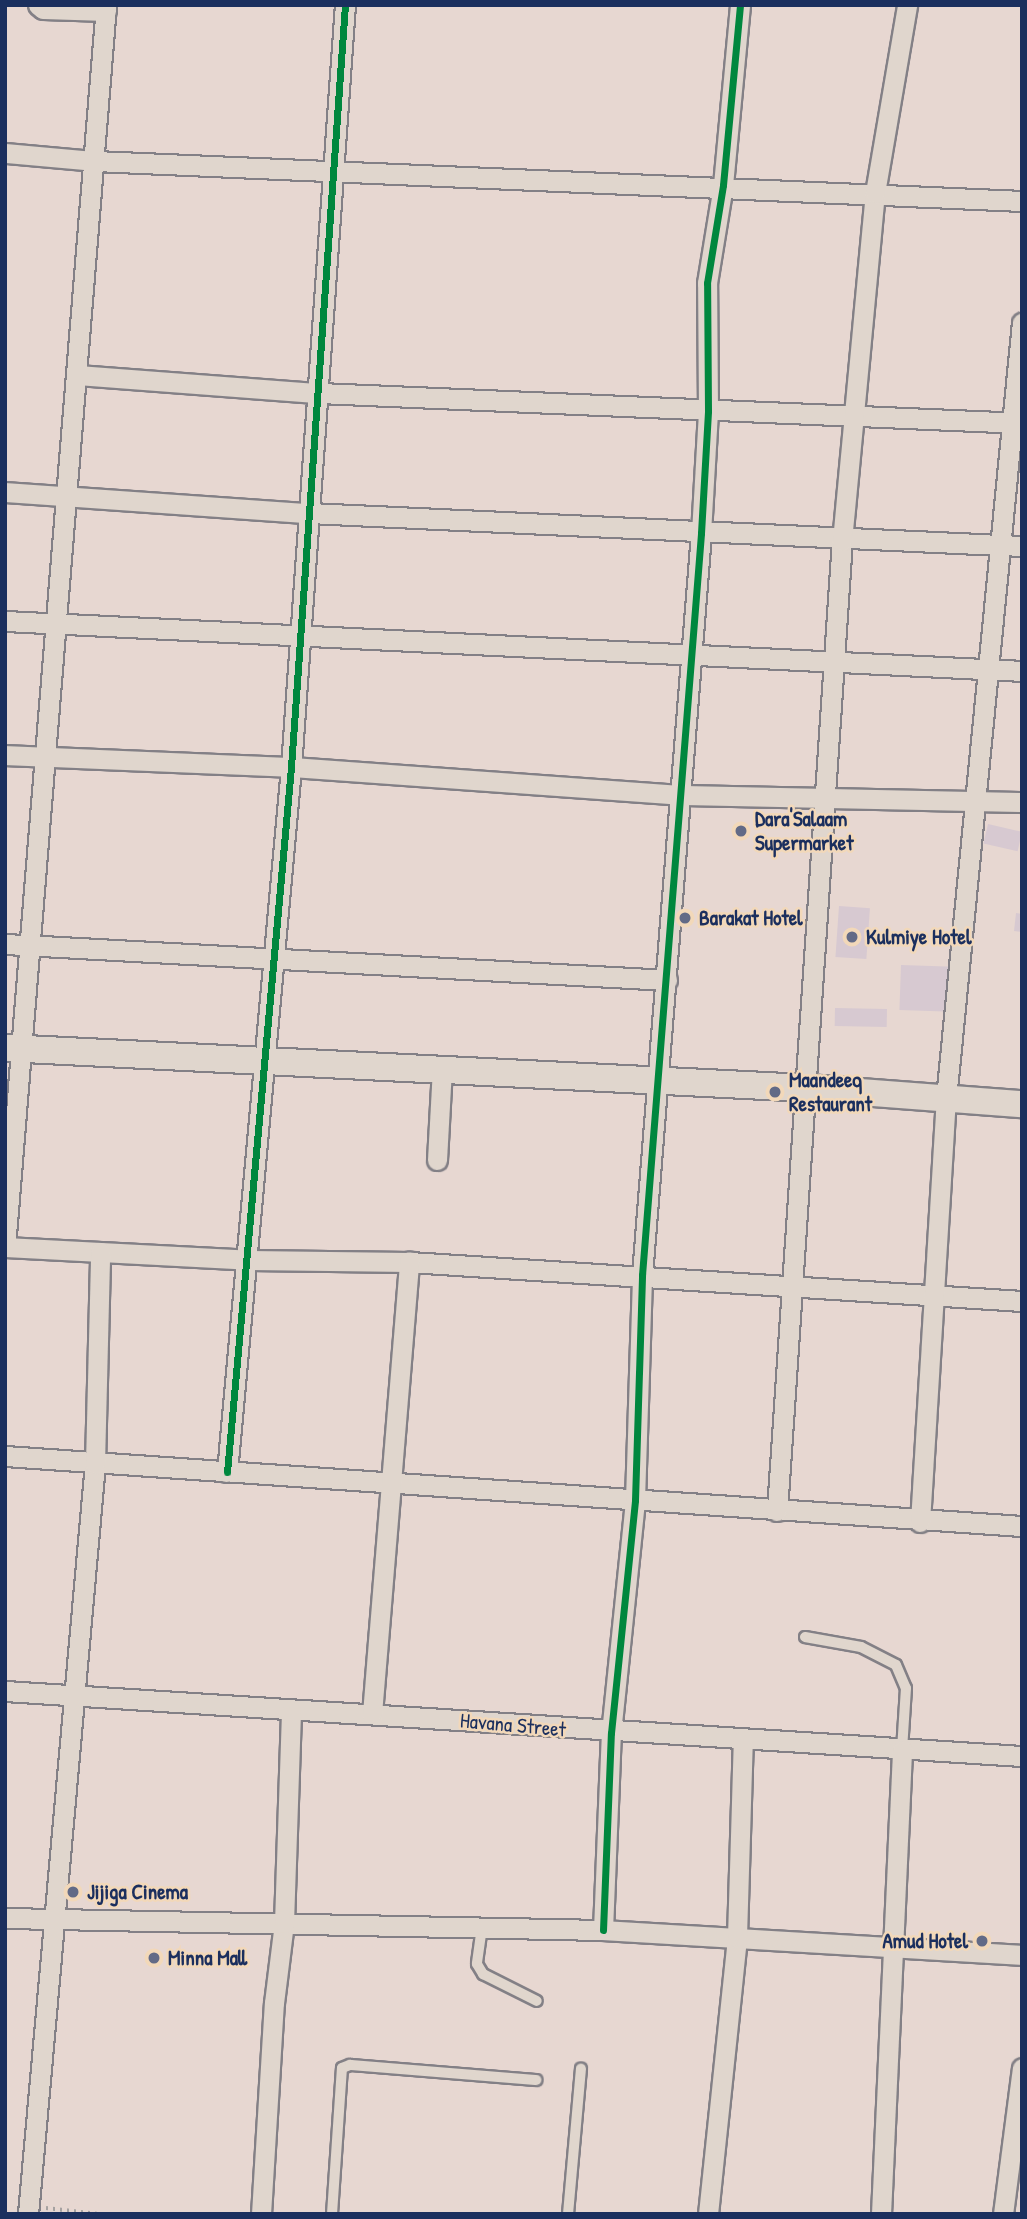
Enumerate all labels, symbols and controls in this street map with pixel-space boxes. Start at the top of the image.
place label: Dara'Salaam Supermarket [755,806,853,856]
marker: Dara'Salaam Supermarket [733,823,749,839]
place label: Barakat Hotel [699,905,803,931]
marker: Barakat Hotel [677,910,693,926]
place label: Kulmiye Hotel [866,924,971,950]
marker: Kulmiye Hotel [844,929,860,945]
place label: Maandeeq Restaurant [789,1067,872,1117]
marker: Maandeeq Restaurant [767,1084,783,1100]
street label: Havana Street [459,1708,567,1742]
place label: Jijiga Cinema [87,1879,188,1905]
marker: Jijiga Cinema [65,1884,81,1900]
place label: Amud Hotel [883,1928,968,1954]
marker: Amud Hotel [974,1933,990,1949]
place label: Minna Mall [168,1945,247,1971]
marker: Minna Mall [146,1950,162,1966]

